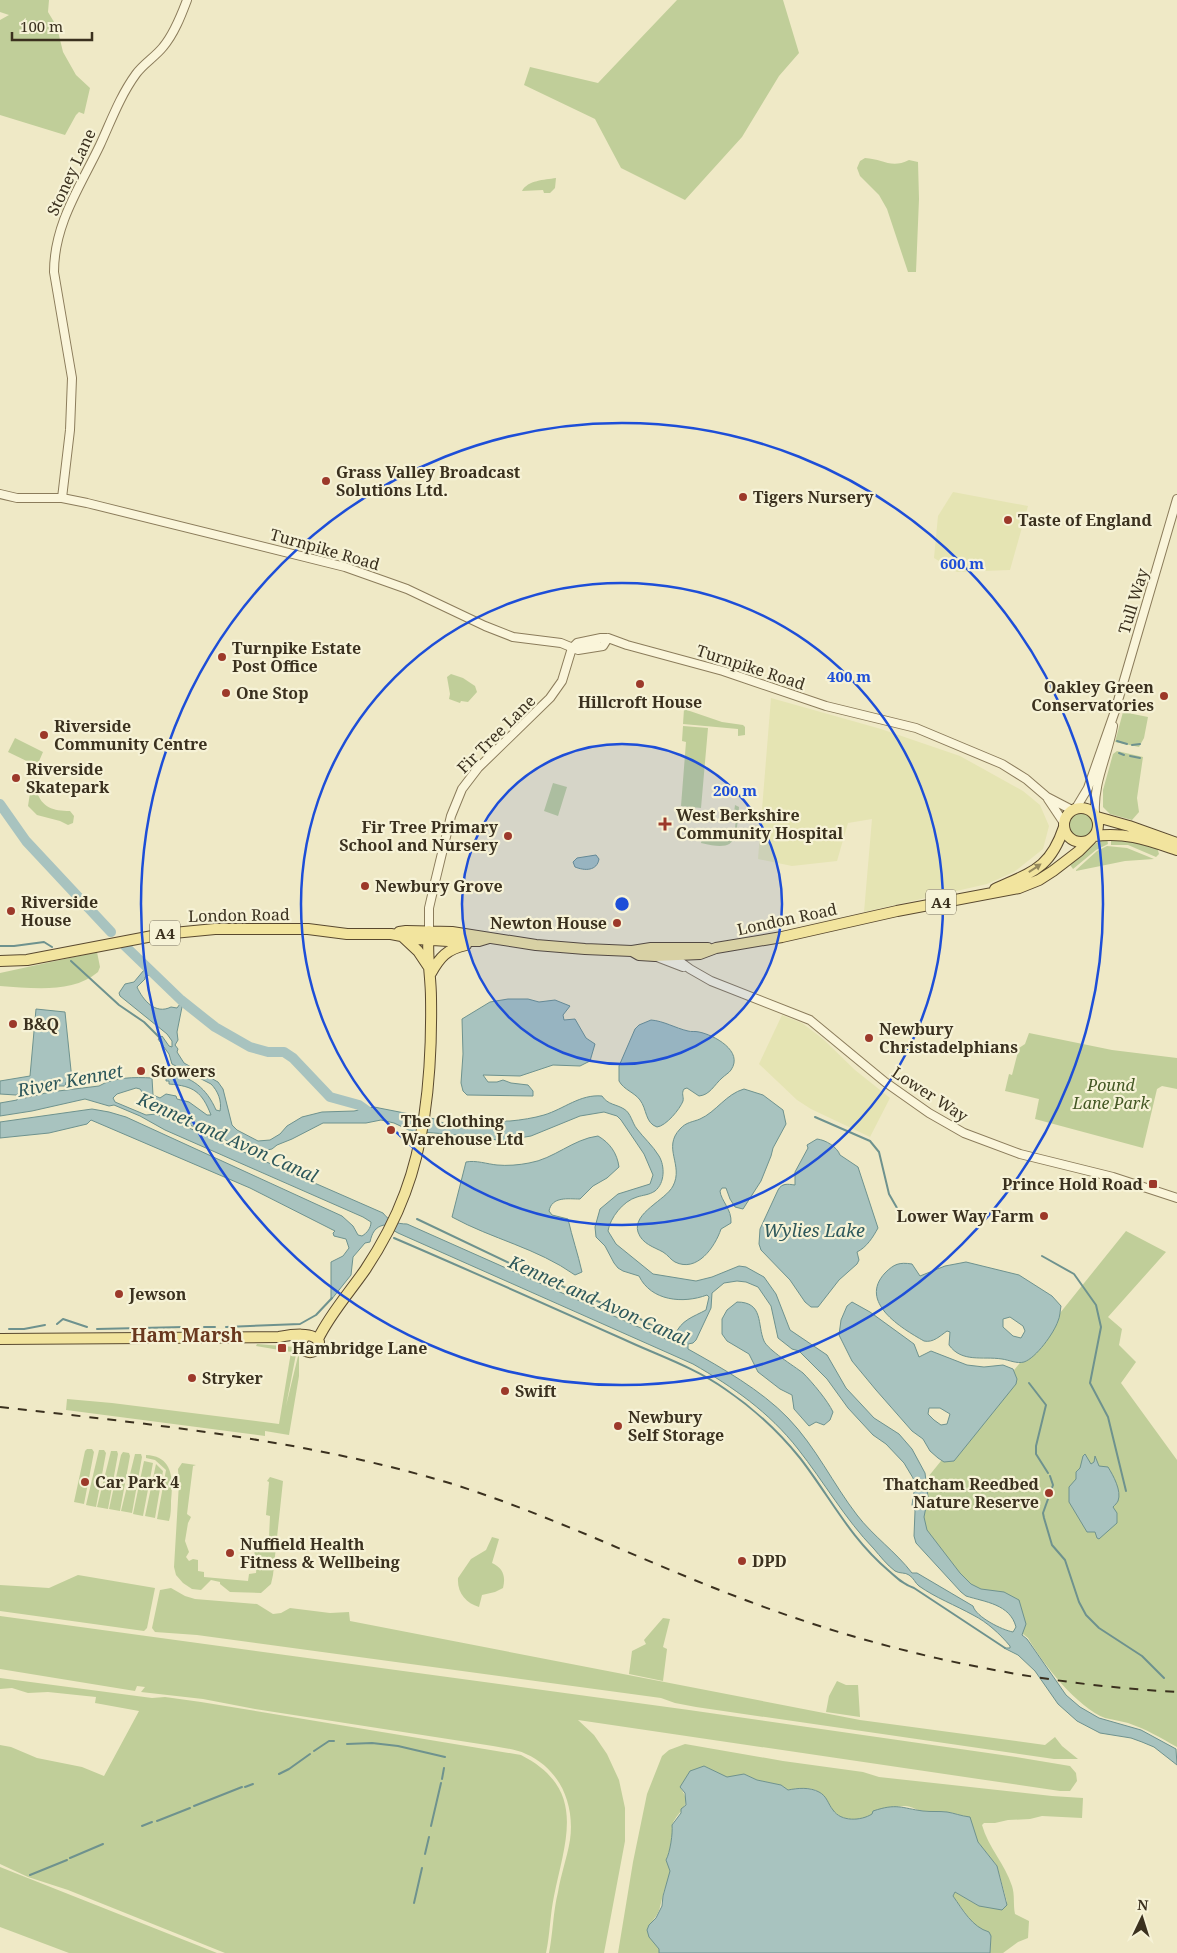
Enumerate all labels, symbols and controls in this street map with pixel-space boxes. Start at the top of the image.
scale bar [12,10,92,42]
text: 100 m [20,16,63,36]
street label: Stoney Lane [41,125,101,219]
place label: Grass Valley Broadcast Solutions Ltd. [336,461,521,501]
marker: Grass Valley Broadcast Solutions Ltd. [320,475,332,487]
place label: Tigers Nursery [753,486,874,508]
marker: Tigers Nursery [737,491,749,503]
place label: Taste of England [1018,509,1153,531]
marker: Taste of England [1002,514,1014,526]
street label: Turnpike Road [268,523,383,575]
text: 600 m [940,553,984,573]
street label: Tull Way [1113,565,1154,636]
place label: Turnpike Estate Post Office [232,637,361,677]
street label: Turnpike Road [694,639,808,695]
marker: Turnpike Estate Post Office [216,651,228,663]
text: 400 m [827,666,871,686]
place label: Oakley Green Conservatories [1031,676,1154,716]
marker: Hillcroft House [634,678,646,690]
place label: One Stop [236,682,308,704]
marker: One Stop [220,687,232,699]
street label: Fir Tree Lane [452,690,540,778]
marker: Oakley Green Conservatories [1158,690,1170,702]
place label: Hillcroft House [578,691,702,713]
place label: Riverside Community Centre [54,715,208,755]
marker: Riverside Community Centre [38,729,50,741]
place label: Riverside Skatepark [26,758,110,798]
marker: Riverside Skatepark [10,772,22,784]
text: 200 m [713,780,757,800]
place label: West Berkshire Community Hospital [676,804,844,844]
place label: Fir Tree Primary School and Nursery [339,816,499,856]
marker: West Berkshire Community Hospital [658,817,672,831]
marker: Fir Tree Primary School and Nursery [502,830,514,842]
one-way arrow [1028,864,1042,873]
place label: Newbury Grove [375,875,503,897]
marker: Newbury Grove [359,880,371,892]
road number: A4 [926,890,956,914]
place label: Riverside House [21,891,98,931]
centre of rings [613,895,631,913]
street label: London Road [735,898,839,940]
street label: London Road [188,903,290,927]
marker: Riverside House [5,905,17,917]
place label: Newton House [490,912,607,934]
marker: Newton House [611,917,623,929]
road number: A4 [150,920,180,946]
place label: B&Q [23,1013,59,1035]
marker: B&Q [7,1018,19,1030]
place label: Newbury Christadelphians [879,1018,1018,1058]
marker: Newbury Christadelphians [863,1032,875,1044]
water label: River Kennet [14,1058,125,1102]
place label: Stowers [151,1060,216,1082]
street label: Lower Way [888,1061,973,1127]
marker: Stowers [135,1065,147,1077]
park label: Pound Lane Park [1072,1074,1150,1114]
water label: Kennet and Avon Canal [133,1086,322,1188]
place label: The Clothing Warehouse Ltd [401,1110,524,1150]
marker: The Clothing Warehouse Ltd [385,1124,397,1136]
place label: Prince Hold Road [1002,1173,1144,1195]
marker: Prince Hold Road [1147,1178,1159,1190]
place label: Lower Way Farm [897,1205,1034,1227]
marker: Lower Way Farm [1038,1210,1050,1222]
water label: Wylies Lake [763,1218,865,1242]
water label: Kennet and Avon Canal [504,1249,693,1351]
place label: Jewson [128,1283,187,1305]
marker: Jewson [113,1288,125,1300]
district label: Ham Marsh [131,1322,243,1348]
place label: Hambridge Lane [292,1337,427,1359]
marker: Hambridge Lane [276,1342,288,1354]
place label: Stryker [202,1367,263,1389]
marker: Stryker [186,1372,198,1384]
place label: Swift [515,1380,557,1402]
marker: Swift [499,1385,511,1397]
place label: Newbury Self Storage [628,1406,724,1446]
marker: Newbury Self Storage [612,1420,624,1432]
place label: Car Park 4 [95,1471,179,1493]
place label: Thatcham Reedbed Nature Reserve [883,1473,1040,1513]
marker: Car Park 4 [79,1476,91,1488]
marker: Thatcham Reedbed Nature Reserve [1043,1487,1055,1499]
place label: Nuffield Health Fitness & Wellbeing [240,1533,400,1573]
marker: Nuffield Health Fitness & Wellbeing [224,1547,236,1559]
place label: DPD [752,1550,787,1572]
marker: DPD [736,1555,748,1567]
north arrow [1117,1893,1167,1943]
text: N [1137,1895,1149,1914]

